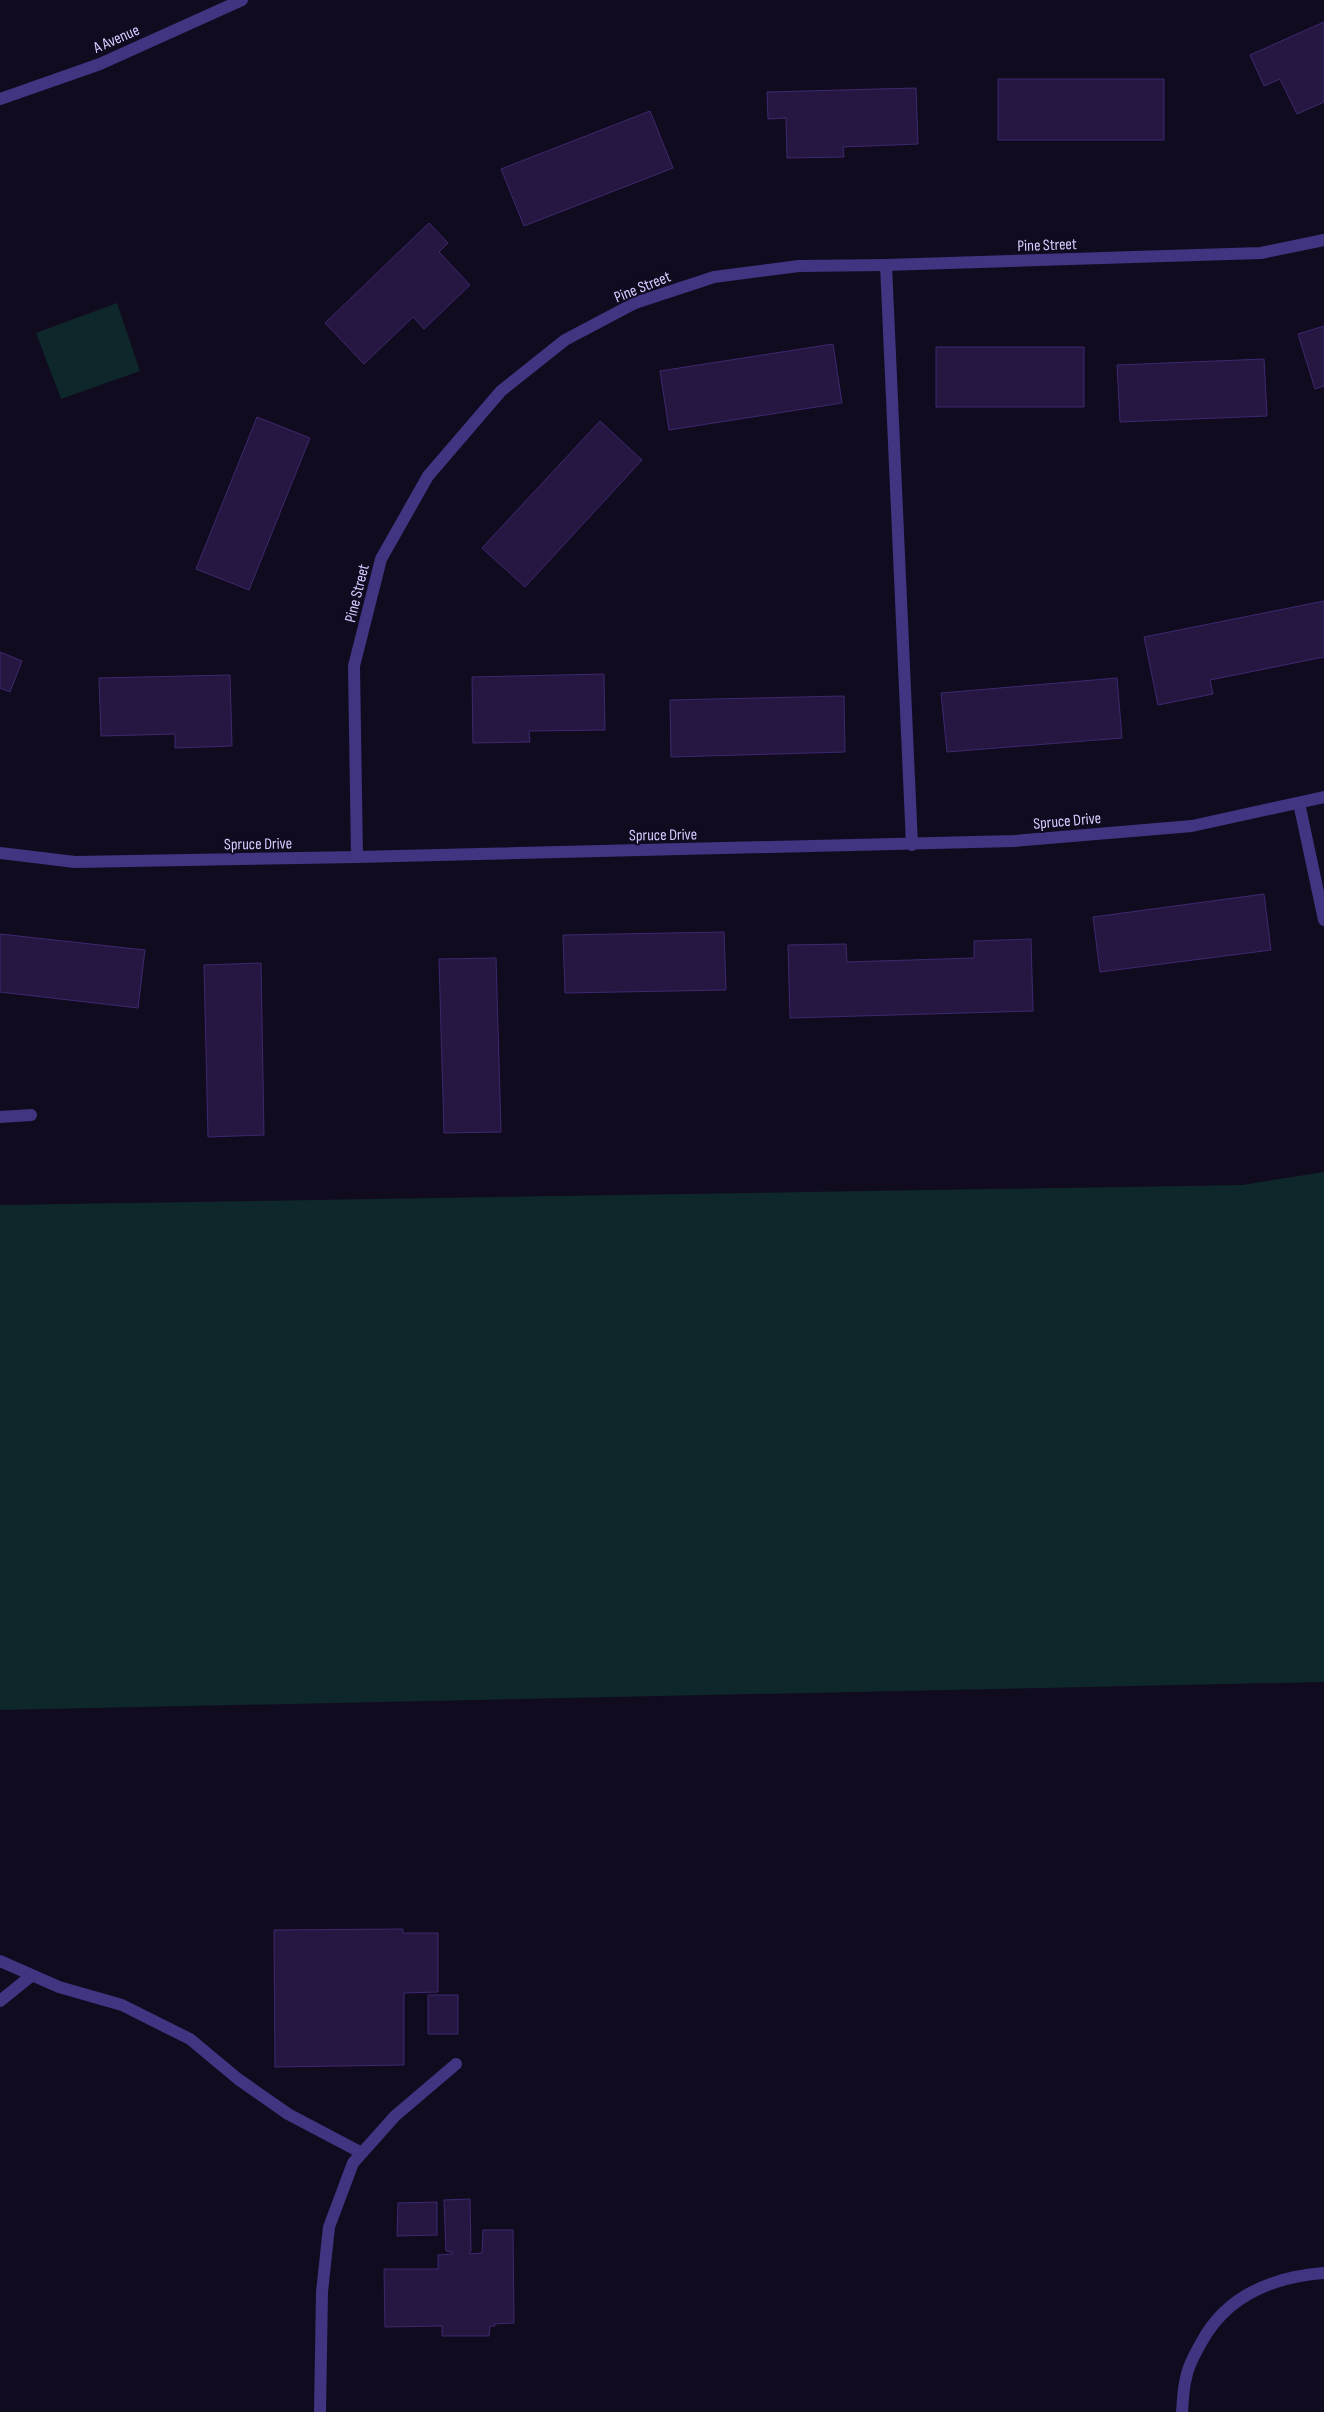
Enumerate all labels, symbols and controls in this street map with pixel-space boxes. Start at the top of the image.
street label: A Avenue [90,21,143,58]
street label: Pine Street [1017,235,1077,256]
street label: Pine Street [612,267,674,307]
street label: Pine Street [341,562,374,624]
street label: Spruce Drive [1032,809,1102,834]
street label: Spruce Drive [629,825,697,846]
street label: Spruce Drive [224,834,292,855]

